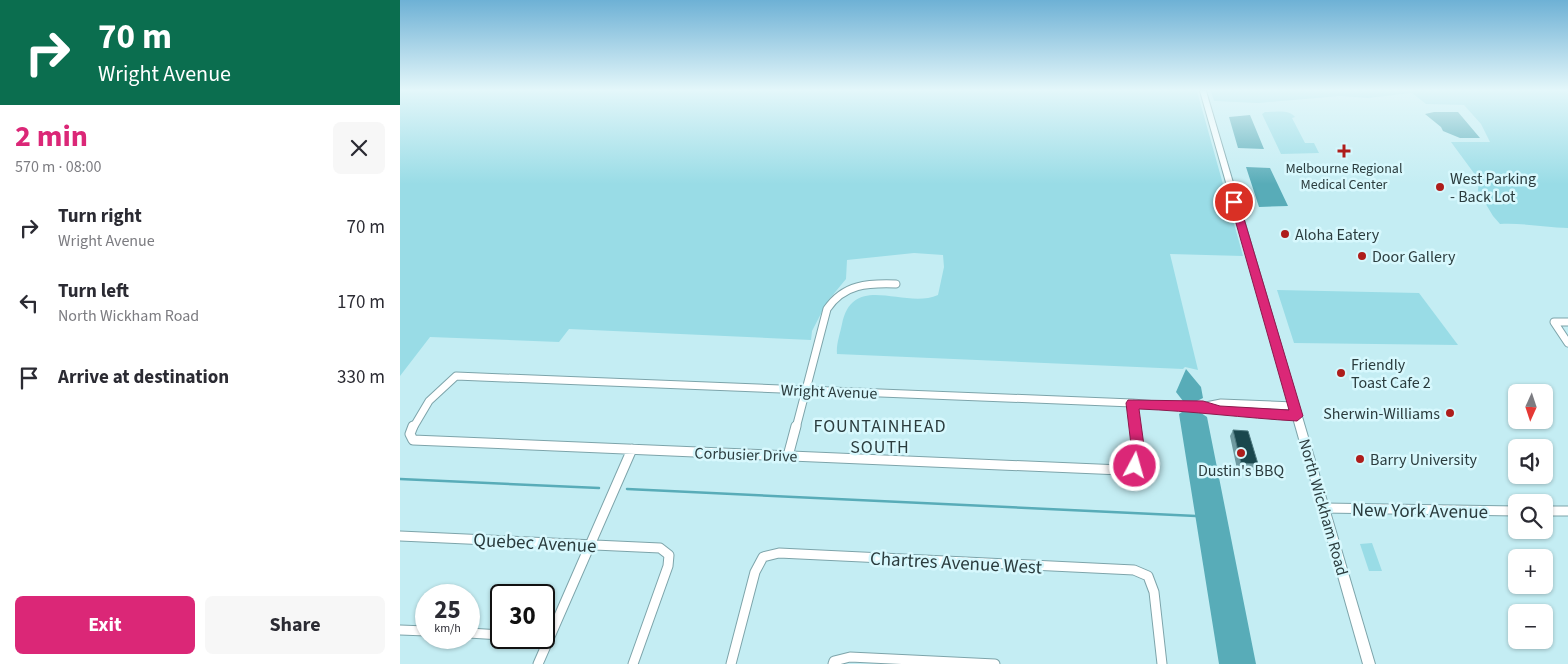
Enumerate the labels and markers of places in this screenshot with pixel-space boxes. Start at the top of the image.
marker: Melbourne Regional Medical Center [1337,144,1351,158]
place label: Melbourne Regional Medical Center [1286,159,1403,195]
place label: West Parking - Back Lot [1450,168,1536,208]
pin [1213,181,1255,223]
marker: West Parking - Back Lot [1434,181,1446,193]
place label: Aloha Eatery [1295,224,1380,246]
marker: Aloha Eatery [1279,228,1291,240]
place label: Door Gallery [1372,246,1456,268]
marker: Door Gallery [1356,250,1368,262]
place label: Friendly Toast Cafe 2 [1351,354,1431,394]
marker: Friendly Toast Cafe 2 [1335,367,1347,379]
place label: Sherwin-Williams [1323,403,1440,425]
marker: Sherwin-Williams [1444,407,1456,419]
marker: Dustin's BBQ [1235,447,1247,459]
place label: Barry University [1370,449,1478,471]
marker: Barry University [1354,453,1366,465]
place label: Dustin's BBQ [1198,460,1284,482]

